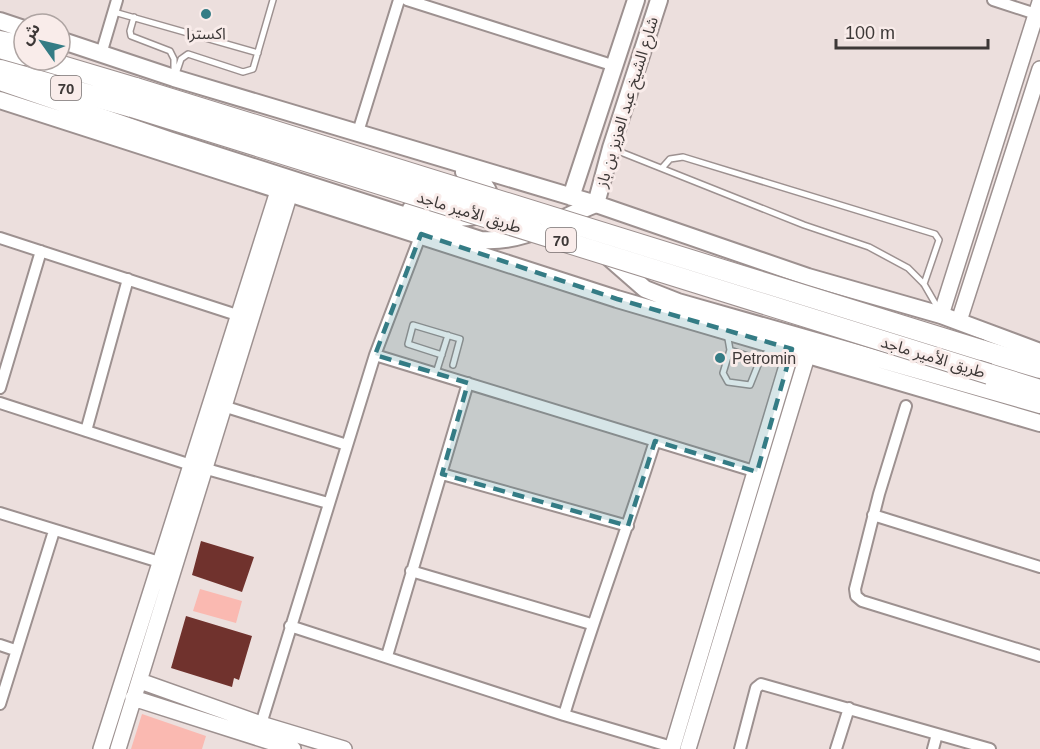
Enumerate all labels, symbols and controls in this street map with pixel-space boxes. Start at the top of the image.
marker: اكسترا [199,7,213,21]
north arrow [12,12,72,72]
scale bar [836,12,988,50]
street label: شارع الشيخ عبد العزيز بن باز [593,15,665,191]
text: ش [17,20,44,48]
text: 100 m [845,23,895,43]
place label: اكسترا [186,25,226,43]
road number: 70 [51,76,81,100]
street label: طريق الأمير ماجد [414,188,523,238]
road number: 70 [546,228,576,252]
street label: طريق الأمير ماجد [878,333,987,383]
place label: Petromin [732,350,796,367]
marker: Petromin [713,351,727,365]

